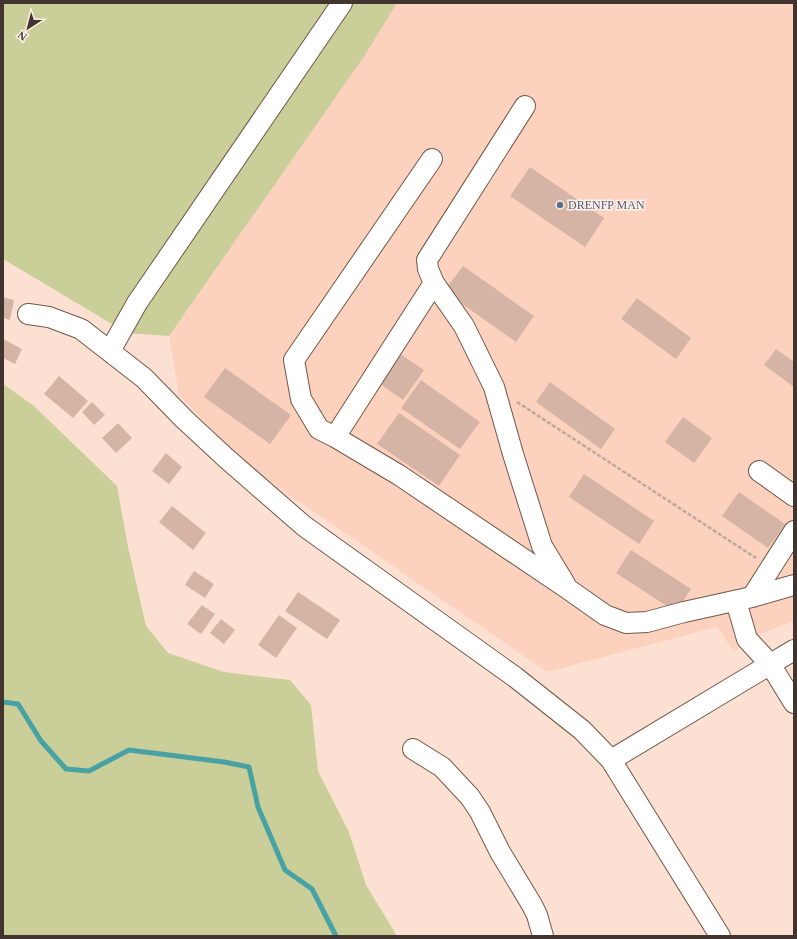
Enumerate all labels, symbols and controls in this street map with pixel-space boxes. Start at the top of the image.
north arrow [8,8,48,48]
text: N [15,29,29,43]
place label: DRENFP MAN [568,198,645,212]
marker: DRENFP MAN [555,200,565,210]

